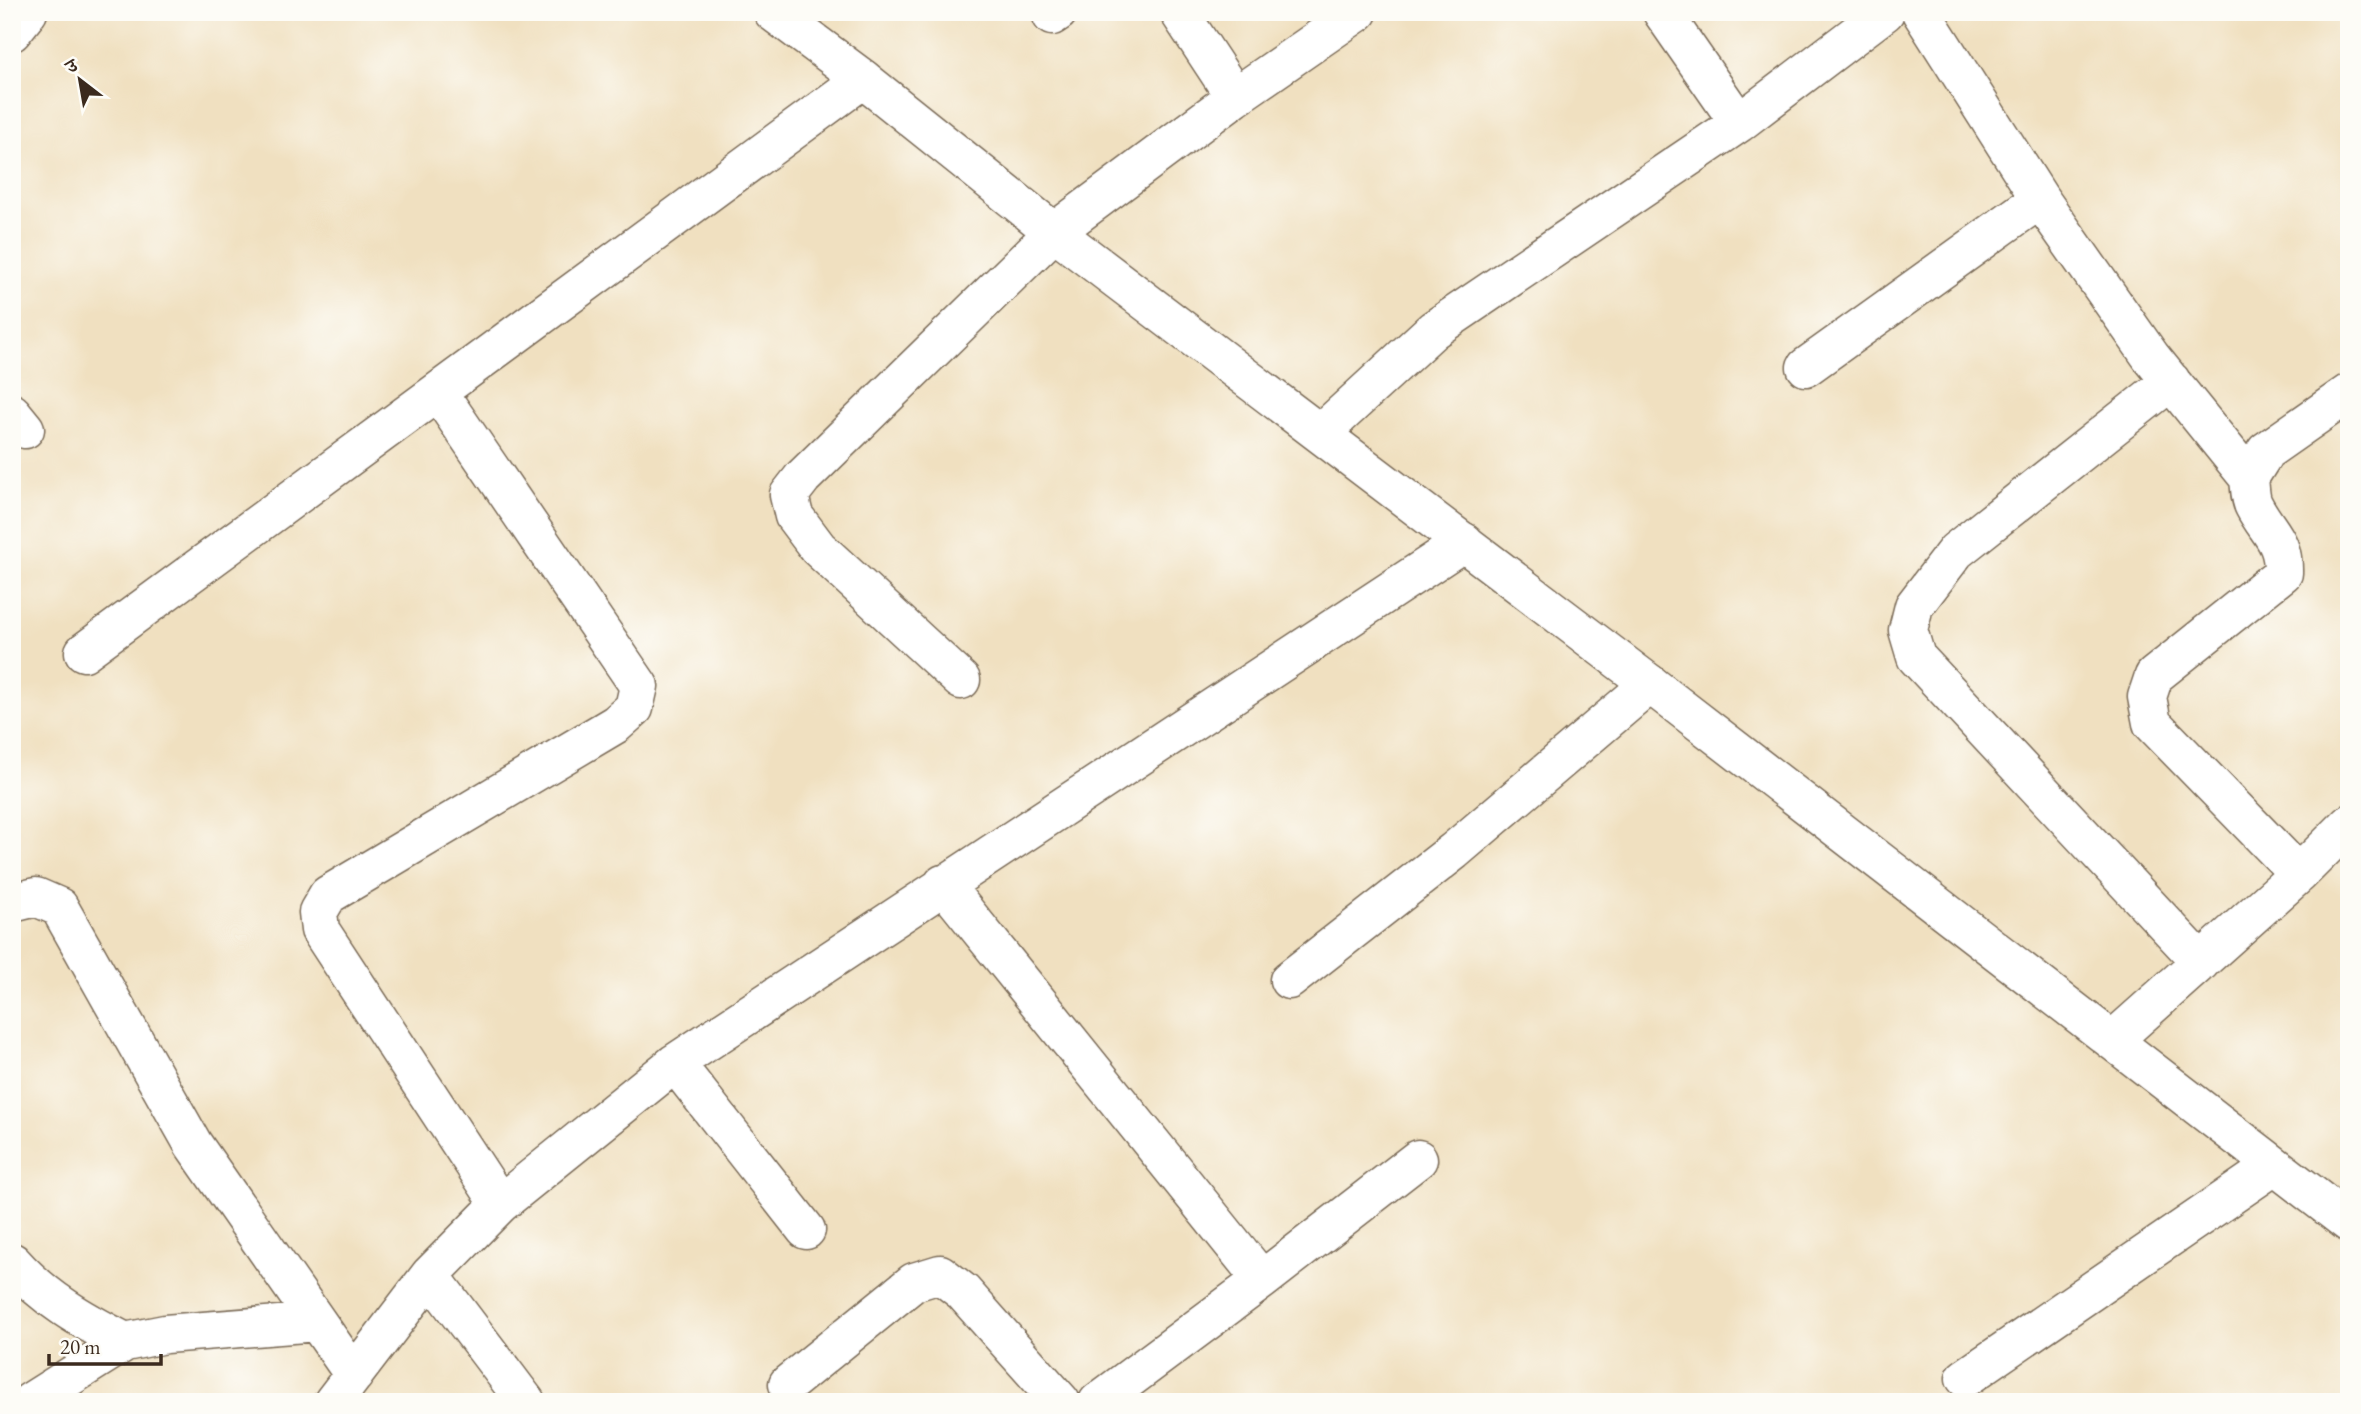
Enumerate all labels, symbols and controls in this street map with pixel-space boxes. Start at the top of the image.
north arrow [46,46,116,116]
text: उ [59,52,83,80]
scale bar [49,1323,161,1367]
text: 20 m [60,1333,101,1360]

